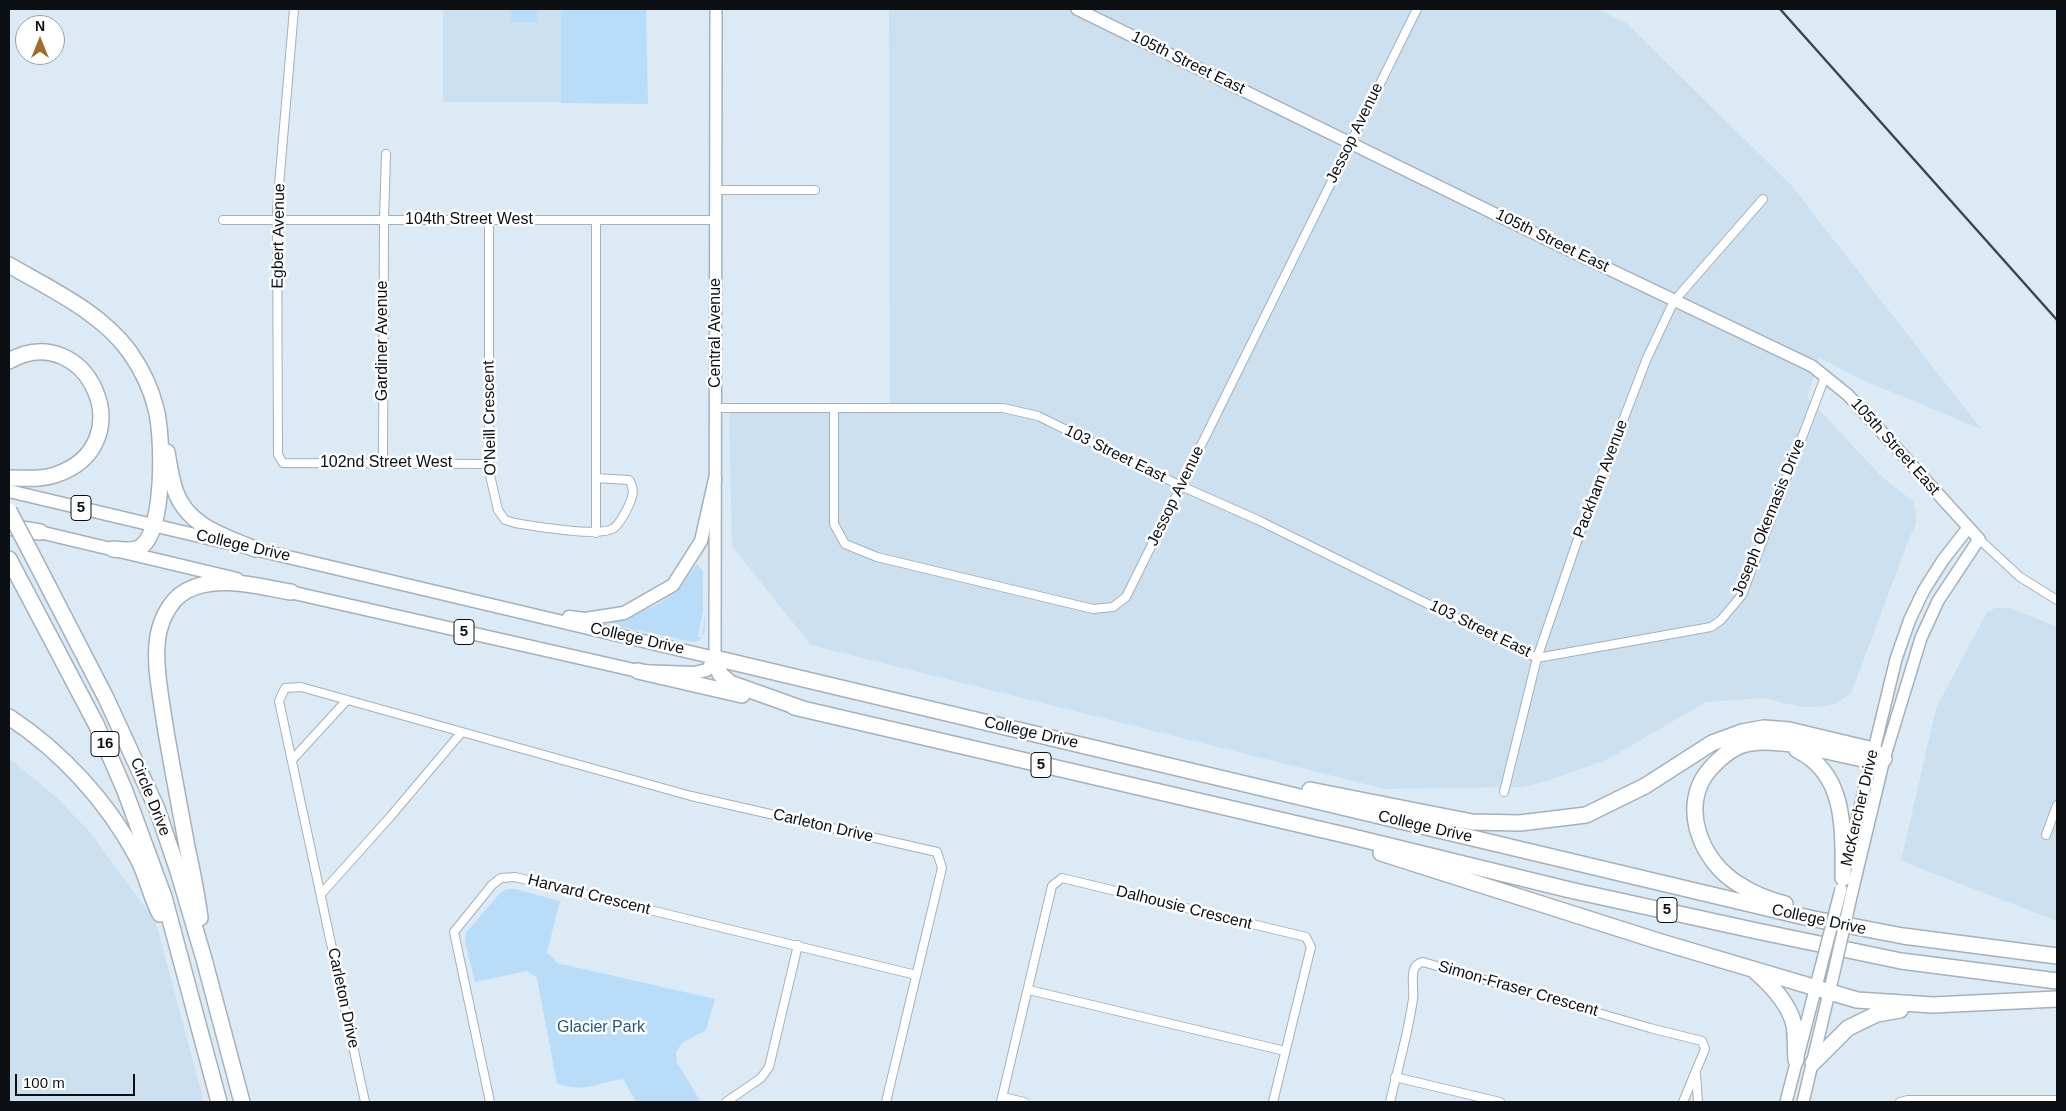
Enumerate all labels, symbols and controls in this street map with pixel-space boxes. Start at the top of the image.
north arrow [15,15,65,65]
text: N [35,18,45,34]
street label: 105th Street East [1128,27,1248,99]
street label: Jessop Avenue [1322,80,1388,186]
street label: Egbert Avenue [268,183,290,289]
street label: 105th Street East [1492,205,1612,277]
street label: 104th Street West [405,210,533,230]
street label: Central Avenue [706,278,726,388]
street label: Gardiner Avenue [373,281,393,401]
street label: O'Neill Crescent [479,360,501,476]
street label: 105th Street East [1847,395,1943,499]
street label: Packham Avenue [1570,417,1632,541]
street label: 103 Street East [1061,421,1169,487]
street label: Joseph Okemasis Drive [1728,436,1810,600]
street label: Jessop Avenue [1143,443,1209,549]
street label: 102nd Street West [320,453,452,473]
road number: 5 [71,496,91,520]
street label: College Drive [194,526,292,566]
street label: 103 Street East [1426,596,1534,662]
street label: College Drive [588,619,686,659]
road number: 5 [454,620,474,644]
street label: College Drive [982,713,1080,753]
road number: 16 [91,732,119,756]
street label: McKercher Drive [1837,748,1883,868]
road number: 5 [1031,752,1051,778]
street label: Circle Drive [126,755,174,839]
street label: Carleton Drive [771,805,875,847]
street label: College Drive [1376,807,1474,847]
street label: Harvard Crescent [526,871,652,919]
street label: Dalhousie Crescent [1114,882,1254,934]
road number: 5 [1657,898,1677,922]
street label: College Drive [1770,901,1868,939]
street label: Carleton Drive [323,946,363,1050]
street label: Simon-Fraser Crescent [1436,957,1600,1021]
park label: Glacier Park [557,1018,645,1038]
scale bar [18,1064,138,1096]
text: 100 m [23,1074,65,1091]

